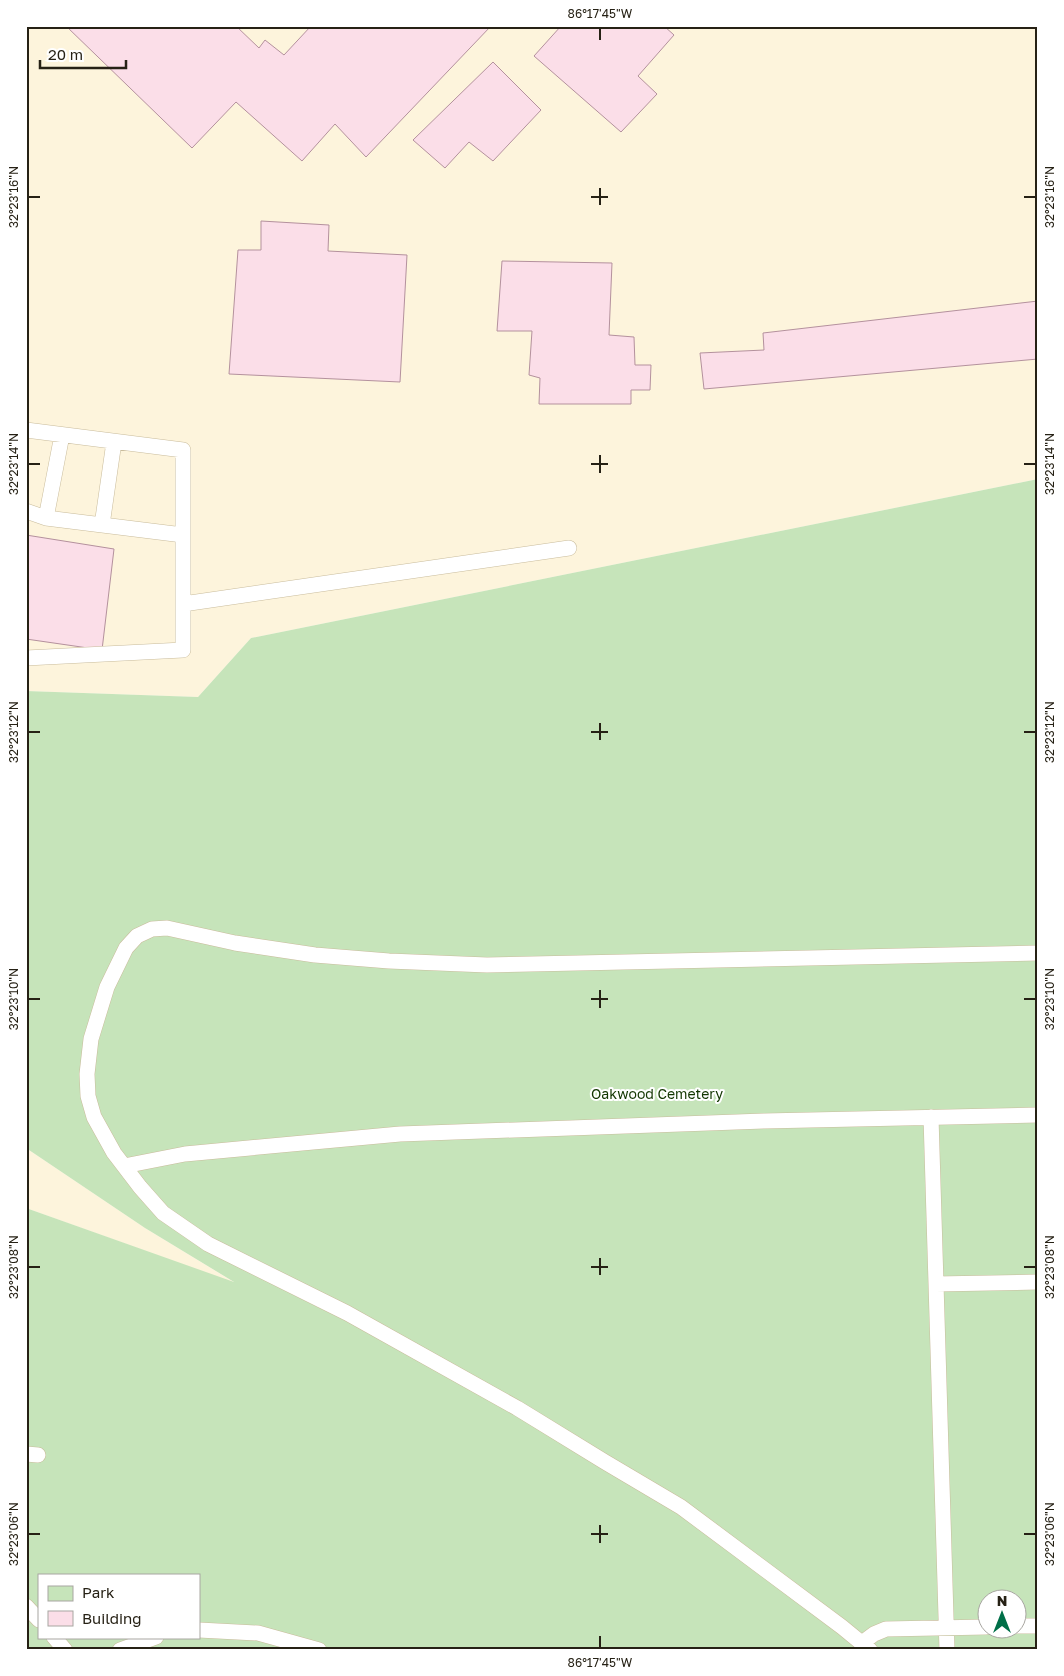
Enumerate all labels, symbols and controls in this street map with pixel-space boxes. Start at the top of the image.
text: 86°17'45"W [568,6,633,21]
scale bar [40,38,126,70]
text: 20 m [48,45,83,63]
text: 32°23'16"N [6,166,21,228]
text: 32°23'16"N [1042,166,1057,228]
text: 32°23'14"N [6,433,21,495]
text: 32°23'14"N [1042,433,1057,495]
text: 32°23'12"N [6,701,21,763]
text: 32°23'12"N [1042,701,1057,763]
text: 32°23'10"N [6,968,21,1030]
text: 32°23'10"N [1042,968,1057,1030]
park label: Oakwood Cemetery [591,1085,723,1102]
text: 32°23'08"N [6,1235,21,1299]
text: 32°23'08"N [1042,1235,1057,1299]
text: 32°23'06"N [6,1502,21,1566]
text: 32°23'06"N [1042,1502,1057,1566]
legend [38,1574,200,1638]
text: Park [82,1583,115,1601]
north arrow [976,1588,1026,1638]
text: N [997,1592,1007,1609]
text: Building [82,1609,142,1627]
text: 86°17'45"W [568,1655,633,1670]

